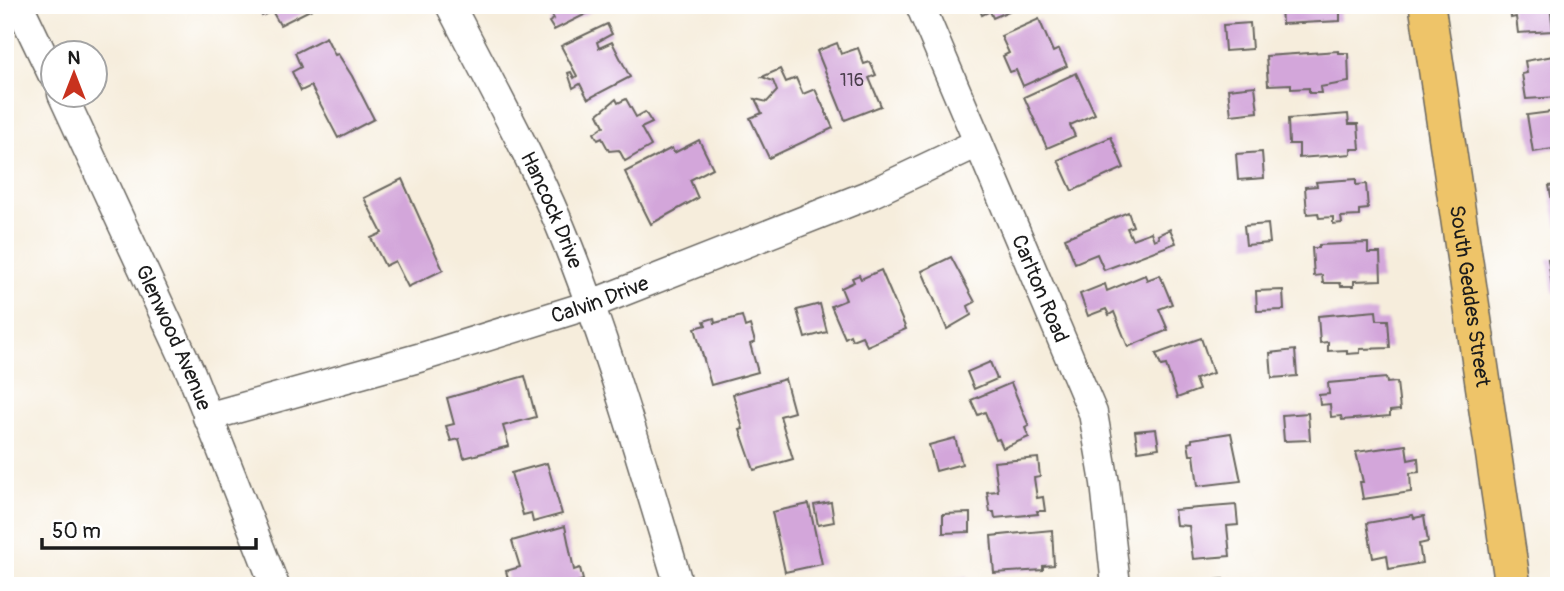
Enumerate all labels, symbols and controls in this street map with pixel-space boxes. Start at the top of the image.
north arrow [38,38,108,108]
text: N [68,46,81,70]
house number: 116 [840,69,864,92]
street label: Hancock Drive [514,147,589,273]
street label: South Geddes Street [1443,203,1496,389]
street label: Carlton Road [1005,231,1075,347]
street label: Glenwood Avenue [129,261,218,415]
street label: Calvin Drive [548,270,653,330]
scale bar [42,507,256,551]
text: 50 m [52,518,101,545]

